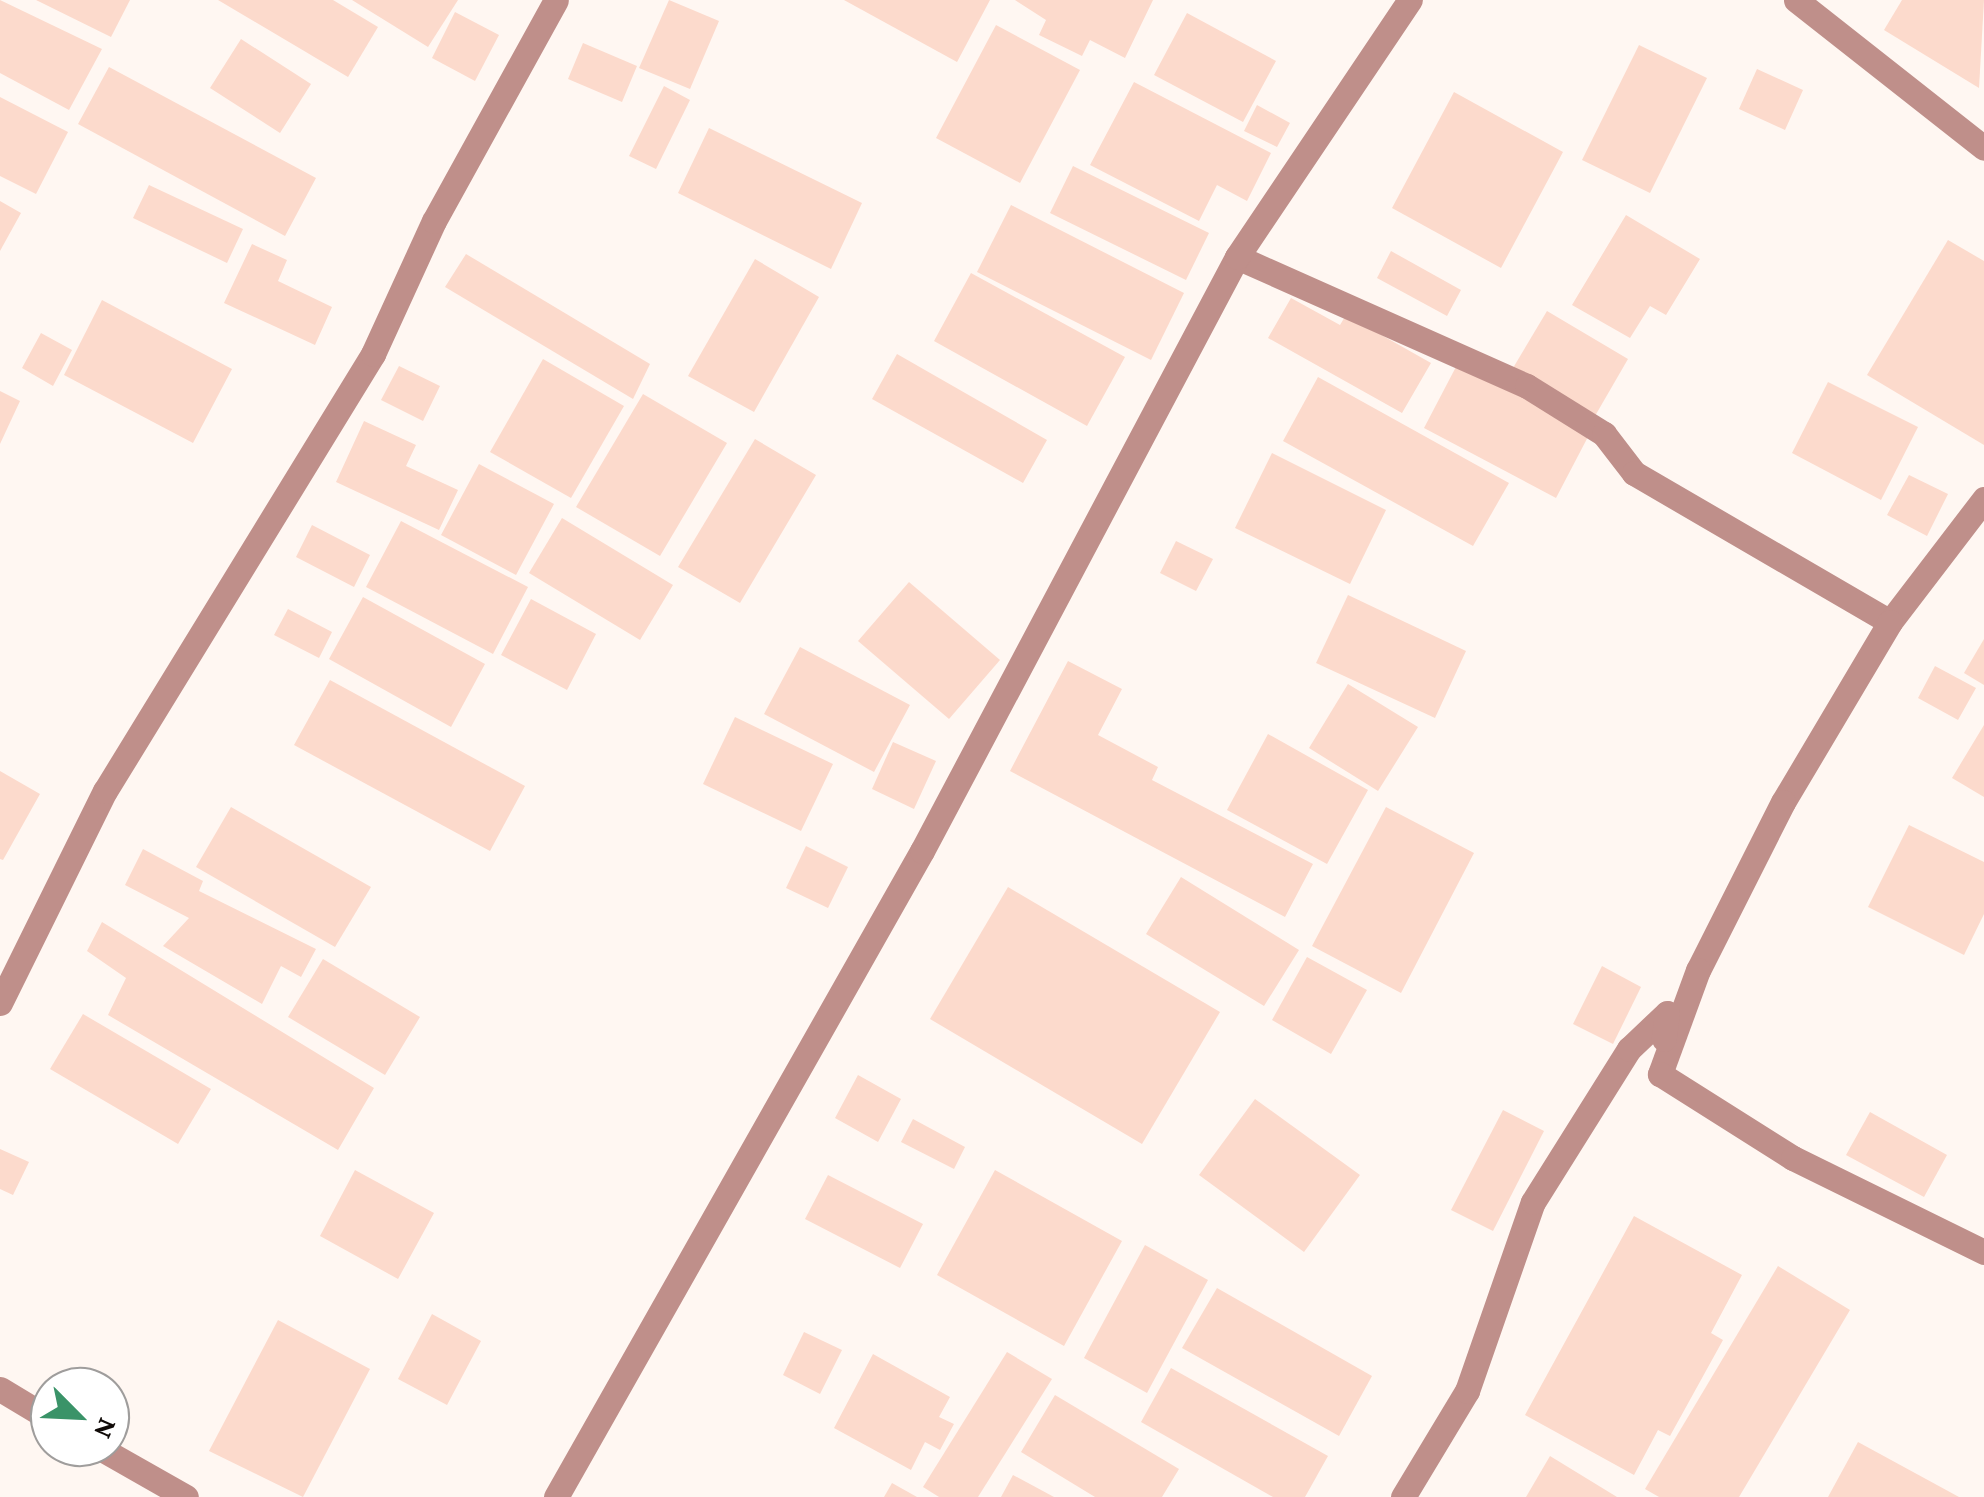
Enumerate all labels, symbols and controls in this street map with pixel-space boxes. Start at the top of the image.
north arrow [30,1367,130,1467]
text: N [88,1414,124,1444]

